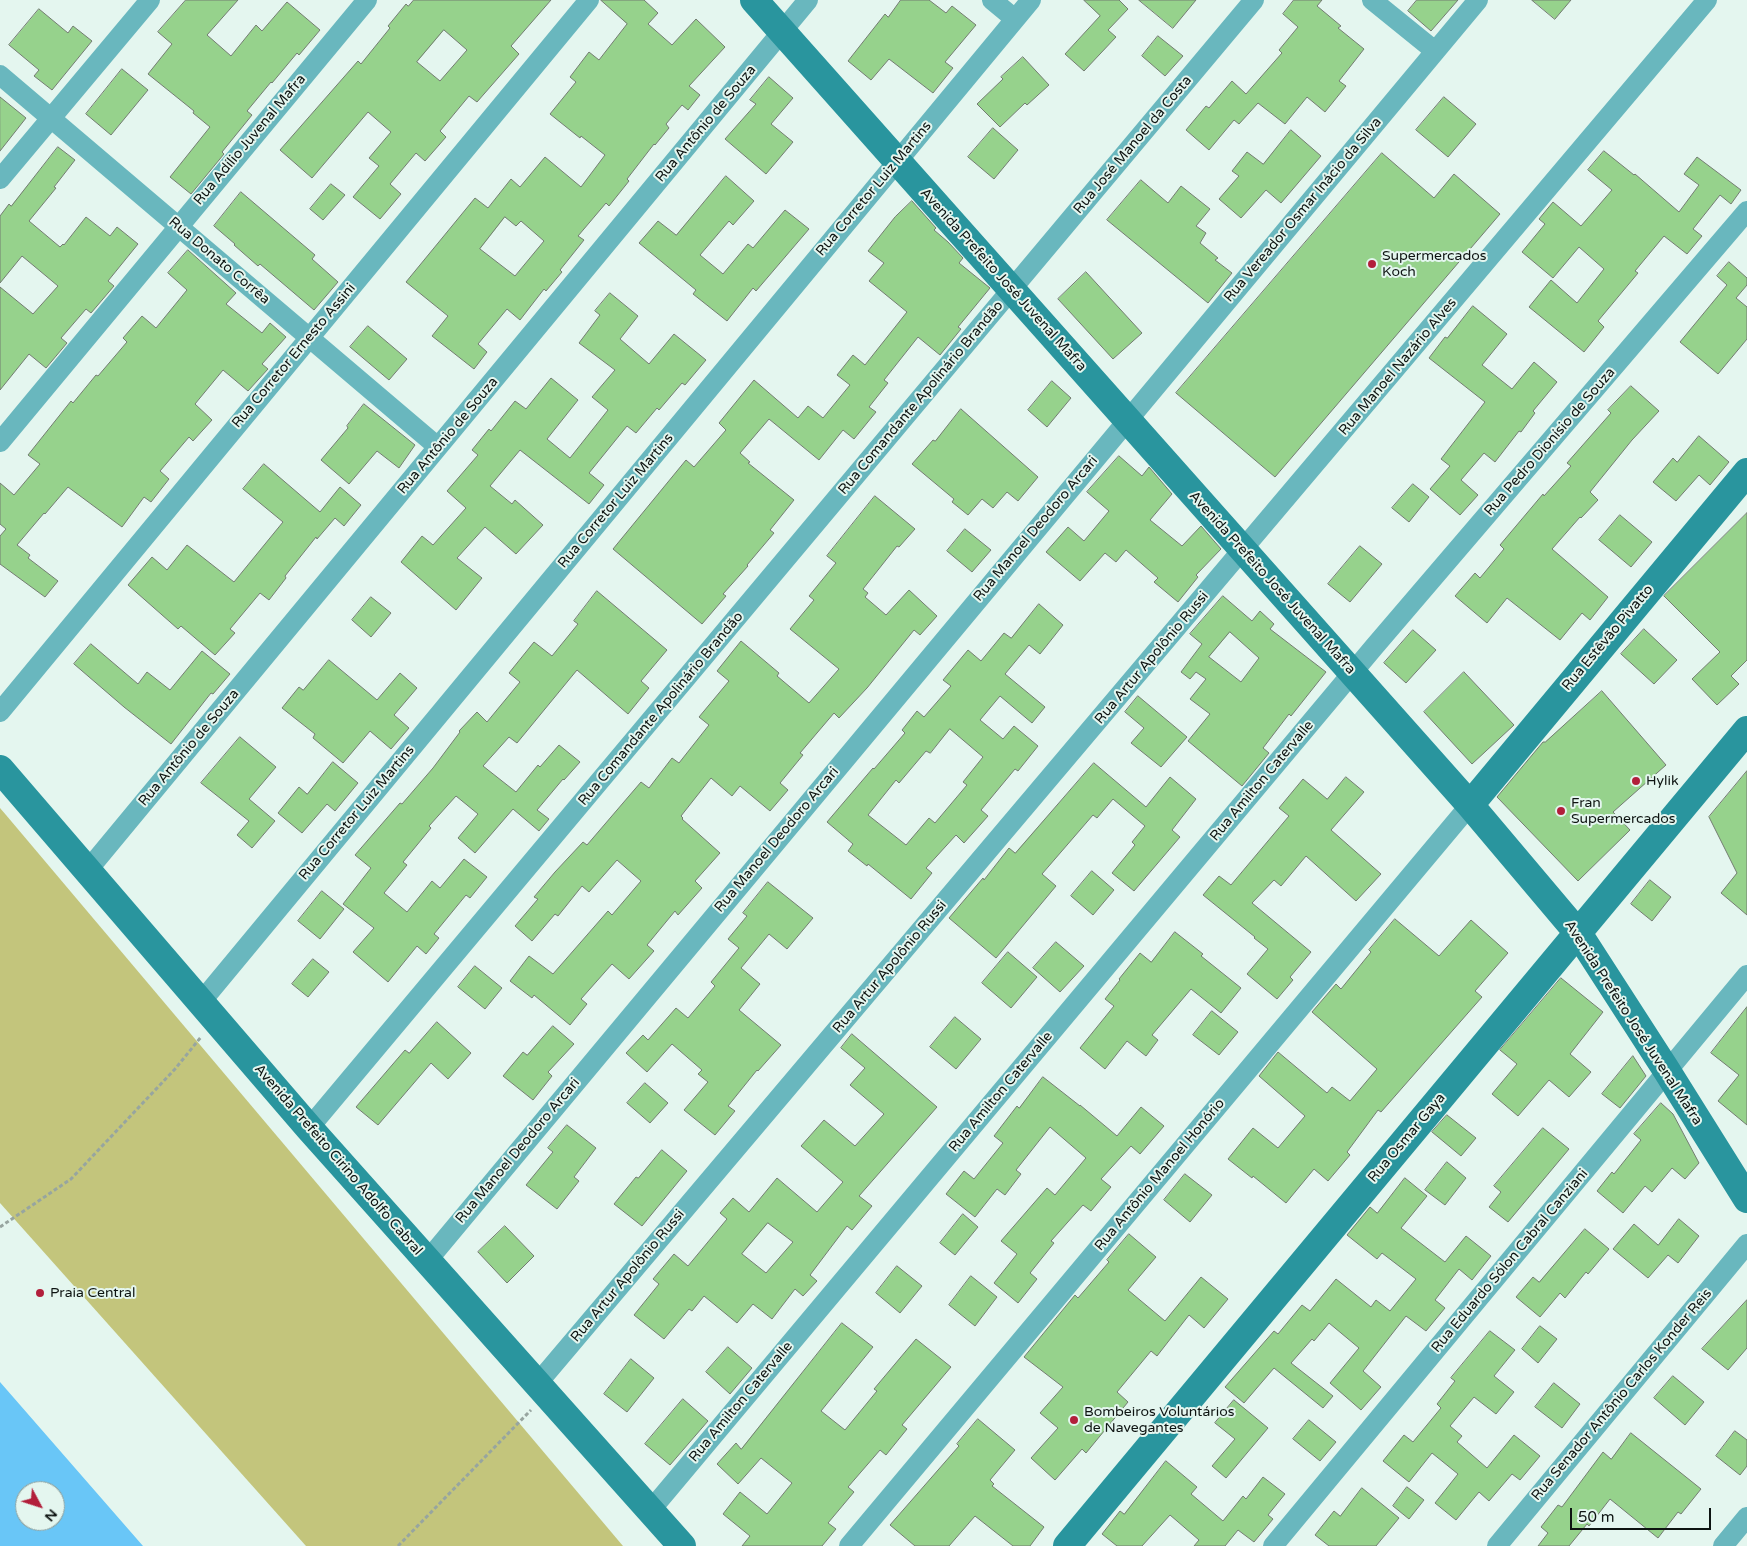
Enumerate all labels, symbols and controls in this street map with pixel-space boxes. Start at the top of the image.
street label: Rua Antônio de Souza [652,62,760,186]
street label: Rua Adílio Juvenal Mafra [190,71,310,209]
street label: Rua José Manoel da Costa [1070,73,1196,217]
street label: Rua Vereador Osmar Inácio da Silva [1221,114,1385,306]
street label: Rua Corretor Luiz Martins [813,118,935,260]
street label: Avenida Prefeito José Juvenal Mafra [916,185,1090,375]
street label: Rua Donato Corrêa [165,214,273,308]
place label: Supermercados Koch [1382,248,1486,280]
marker: Supermercados Koch [1366,258,1378,270]
street label: Rua Corretor Ernesto Assini [229,280,359,432]
street label: Rua Manoel Nazário Alves [1336,295,1460,439]
street label: Rua Comandante Apolinário Brandão [835,298,1007,498]
street label: Rua Pedro Dionísio de Souza [1481,364,1619,520]
street label: Rua Antônio de Souza [394,374,502,498]
street label: Rua Corretor Luiz Martins [555,430,677,572]
street label: Rua Manoel Deodoro Arcari [970,453,1102,605]
street label: Avenida Prefeito José Juvenal Mafra [1185,488,1359,678]
street label: Rua Estêvão Pivatto [1559,582,1657,694]
street label: Rua Artur Apolônio Russi [1092,588,1212,728]
street label: Rua Comandante Apolinário Brandão [575,609,747,809]
street label: Rua Antônio de Souza [135,686,243,810]
street label: Rua Amilton Catervalle [1207,717,1317,845]
street label: Rua Corretor Luiz Martins [296,742,418,884]
street label: Rua Manoel Deodoro Arcari [711,764,843,916]
place label: Hylik [1646,773,1679,789]
marker: Hylik [1630,775,1642,787]
place label: Fran Supermercados [1571,795,1675,828]
marker: Fran Supermercados [1555,805,1567,817]
street label: Rua Artur Apolônio Russi [830,897,950,1037]
street label: Avenida Prefeito José Juvenal Mafra [1560,918,1706,1128]
street label: Rua Amilton Catervalle [946,1028,1056,1156]
street label: Avenida Prefeito Cirino Adolfo Cabral [250,1061,426,1259]
street label: Rua Manoel Deodoro Arcari [452,1075,584,1227]
street label: Rua Osmar Gaya [1365,1090,1449,1186]
street label: Rua Antônio Manoel Honório [1091,1096,1229,1254]
street label: Rua Eduardo Sólon Cabral Canziani [1428,1166,1592,1356]
street label: Rua Artur Apolônio Russi [568,1206,688,1346]
place label: Praia Central [50,1285,135,1301]
street label: Rua Senador Antônio Carlos Konder Reis [1528,1286,1716,1504]
marker: Praia Central [34,1287,46,1299]
street label: Rua Amilton Catervalle [686,1338,796,1466]
place label: Bombeiros Voluntários de Navegantes [1084,1404,1234,1436]
marker: Bombeiros Voluntários de Navegantes [1068,1414,1080,1426]
north arrow [15,1481,65,1531]
scale bar [1572,1498,1713,1530]
text: N [41,1506,61,1525]
text: 50 m [1578,1508,1615,1526]

